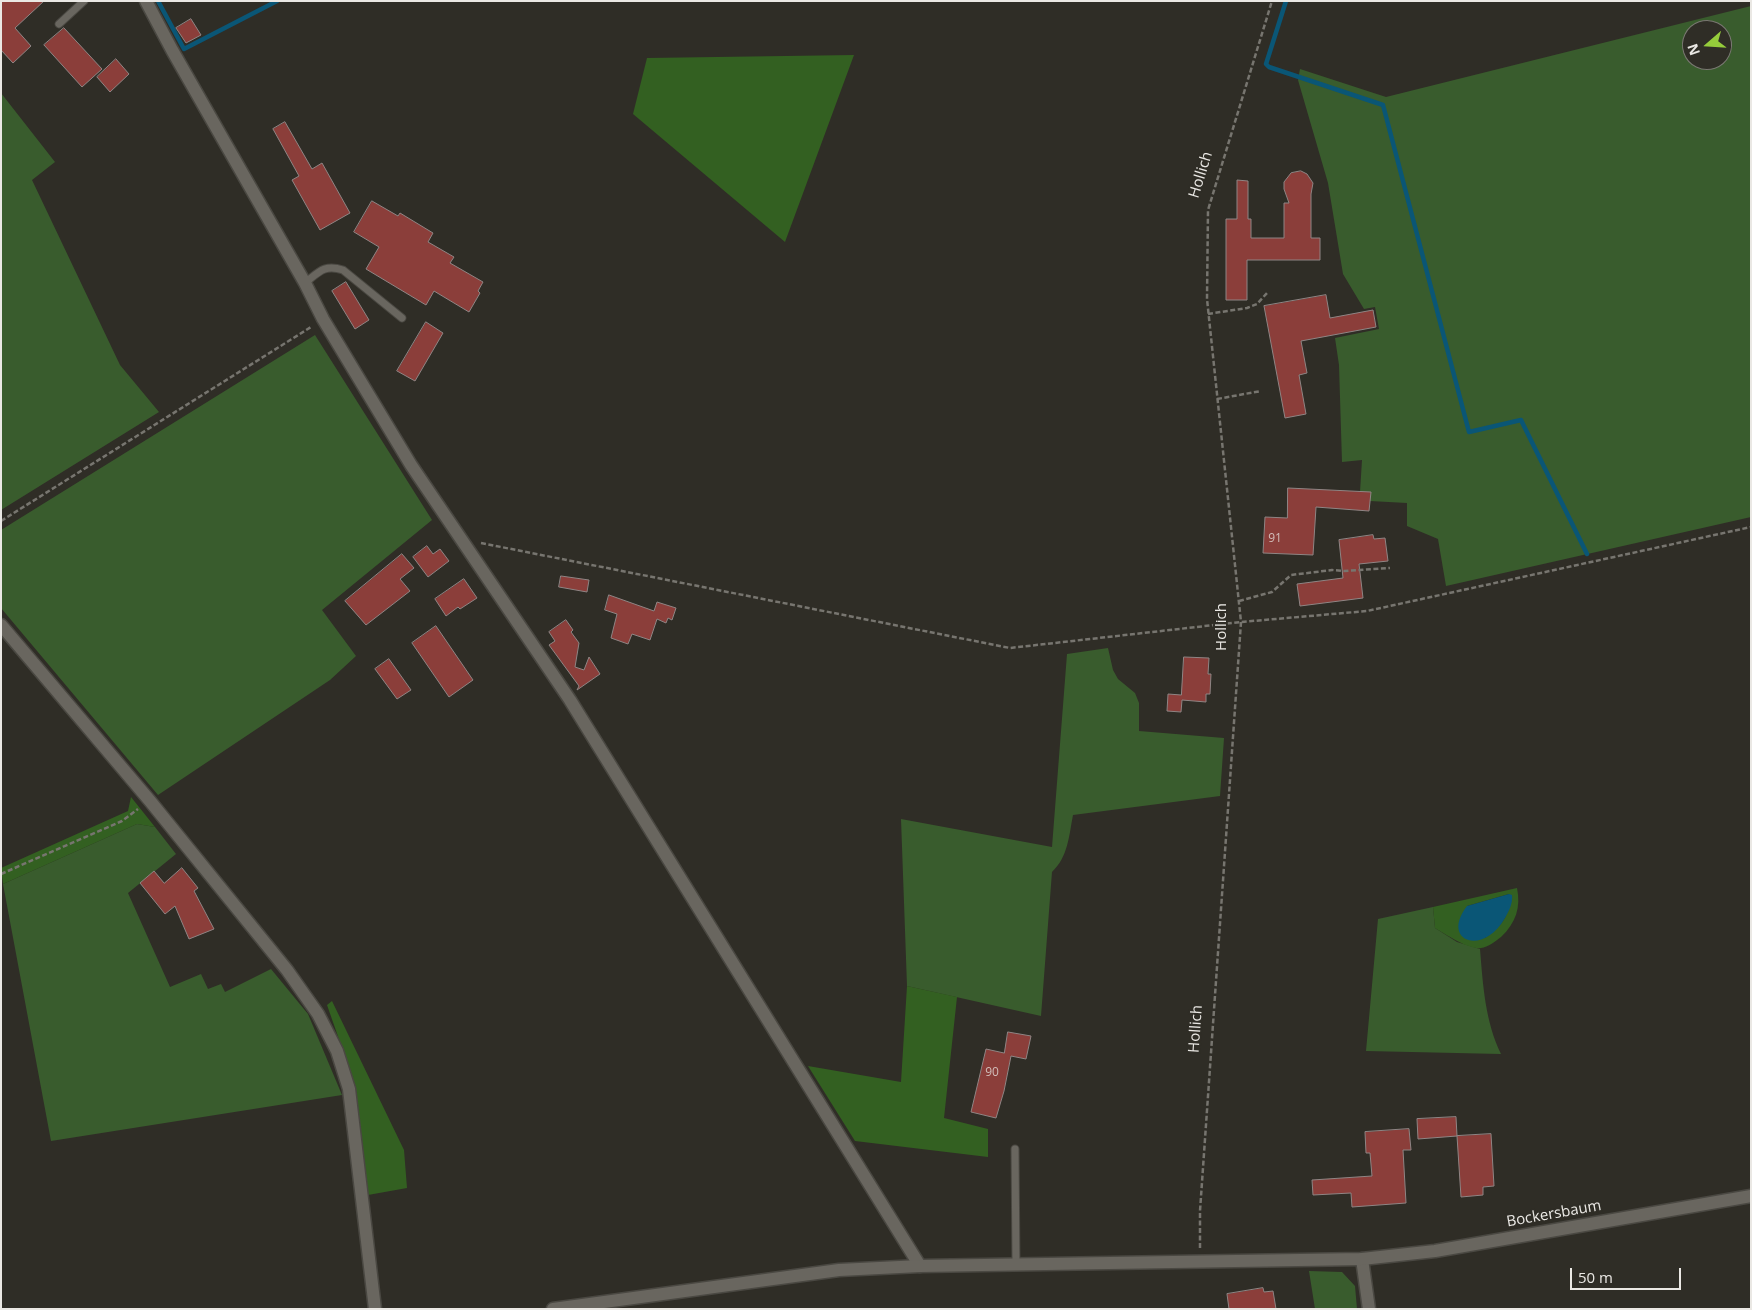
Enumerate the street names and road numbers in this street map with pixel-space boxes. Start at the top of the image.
street label: Hollich [1185,149,1217,201]
street label: Hollich [1213,603,1231,651]
street label: Hollich [1185,1005,1207,1053]
street label: Bockersbaum [1505,1197,1603,1231]

